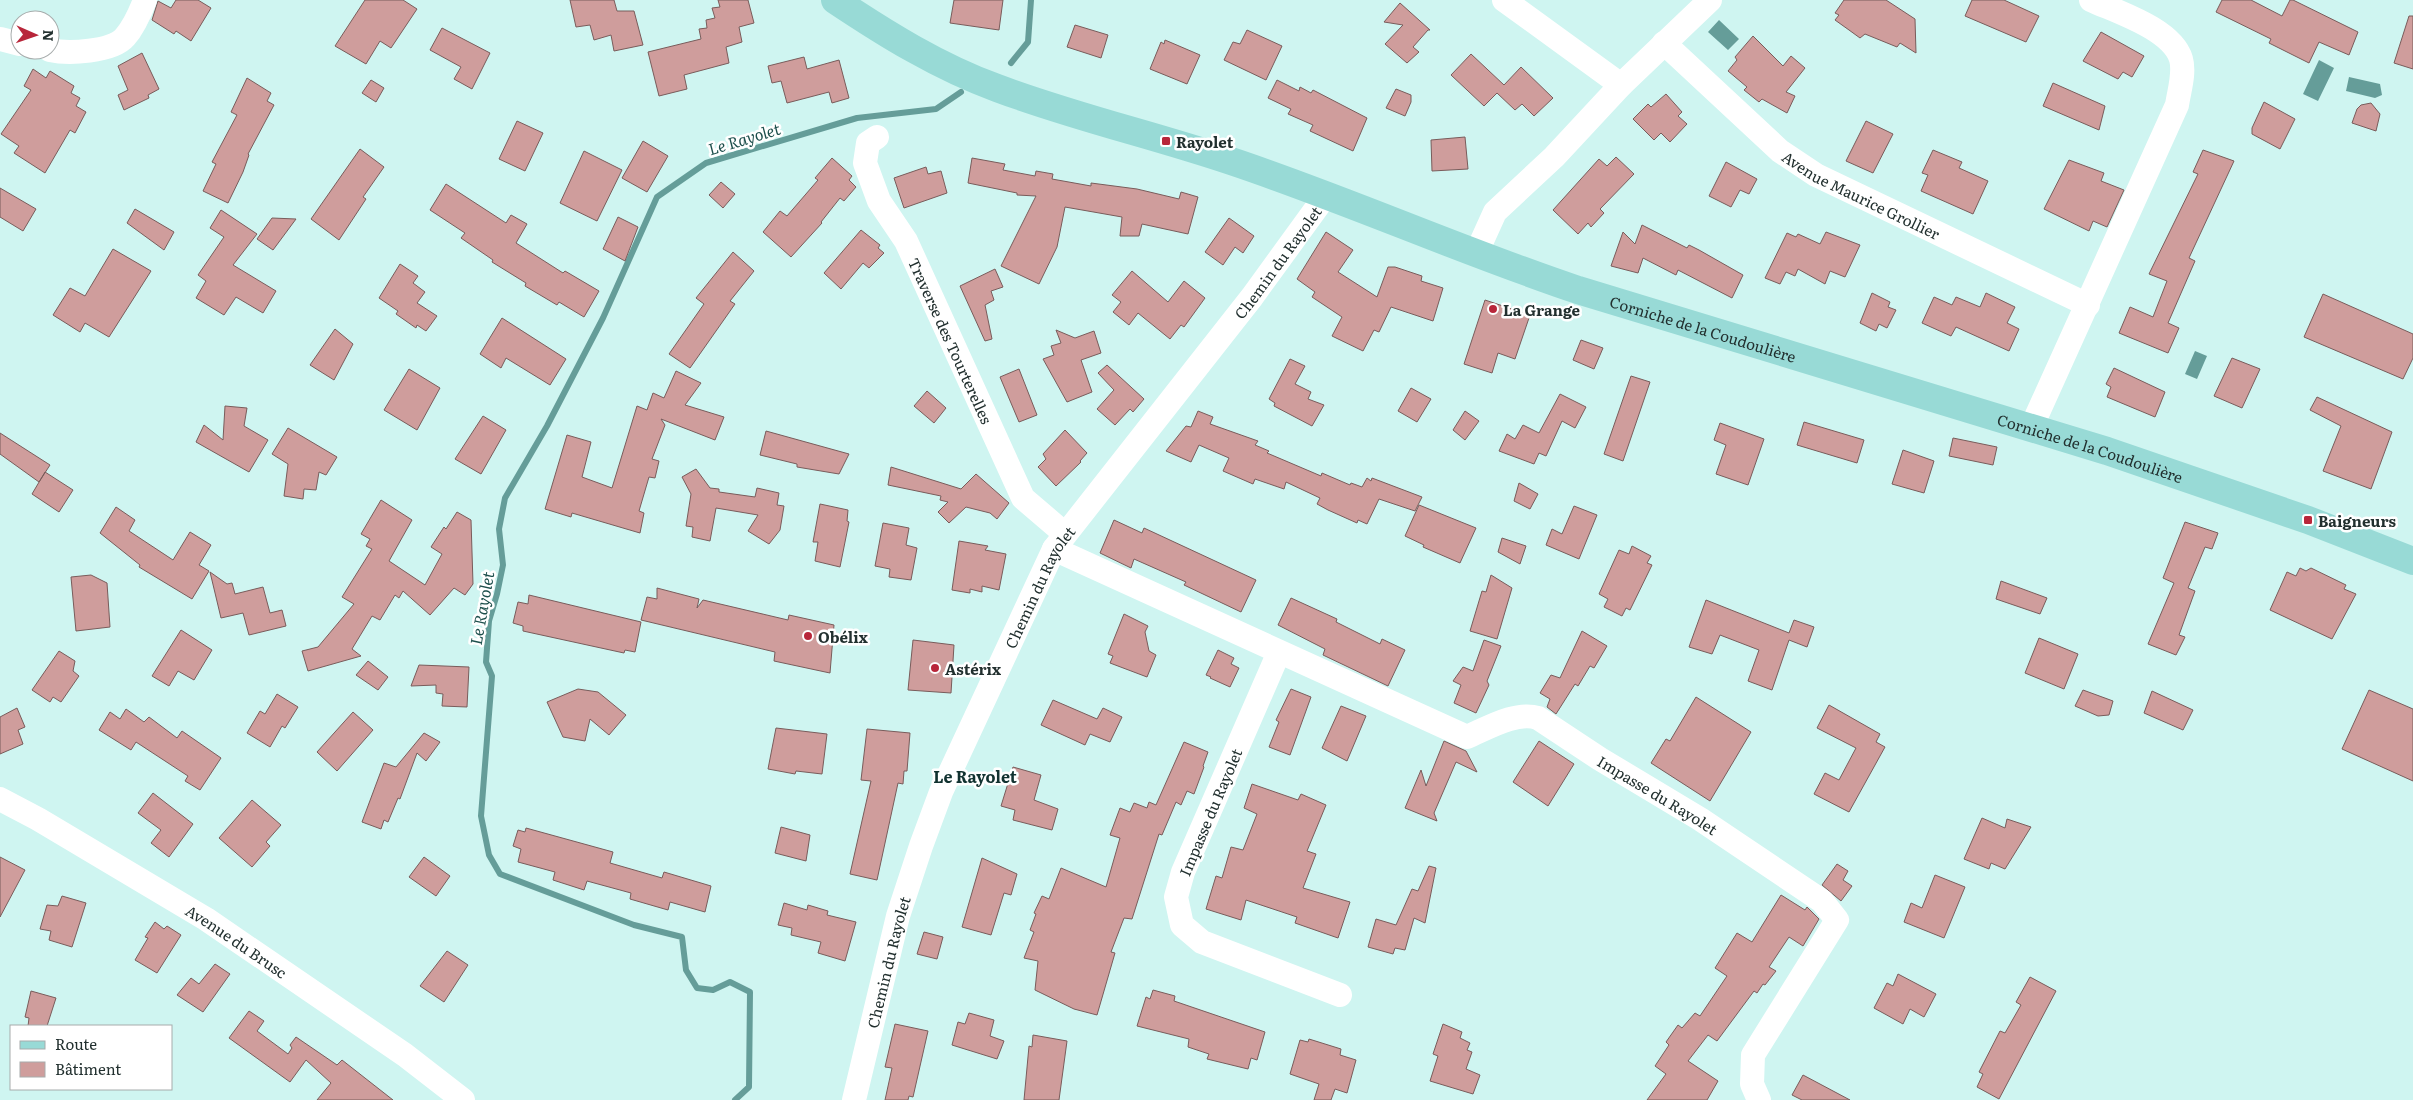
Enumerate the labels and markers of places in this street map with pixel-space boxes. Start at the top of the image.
place label: Rayolet [1176,130,1234,153]
marker: Rayolet [1160,135,1172,147]
place label: La Grange [1503,298,1581,321]
marker: La Grange [1487,303,1499,315]
place label: Baigneurs [2318,509,2397,532]
marker: Baigneurs [2302,514,2314,526]
place label: Obélix [818,625,868,648]
marker: Obélix [802,630,814,642]
place label: Astérix [945,657,1001,680]
marker: Astérix [929,662,941,674]

